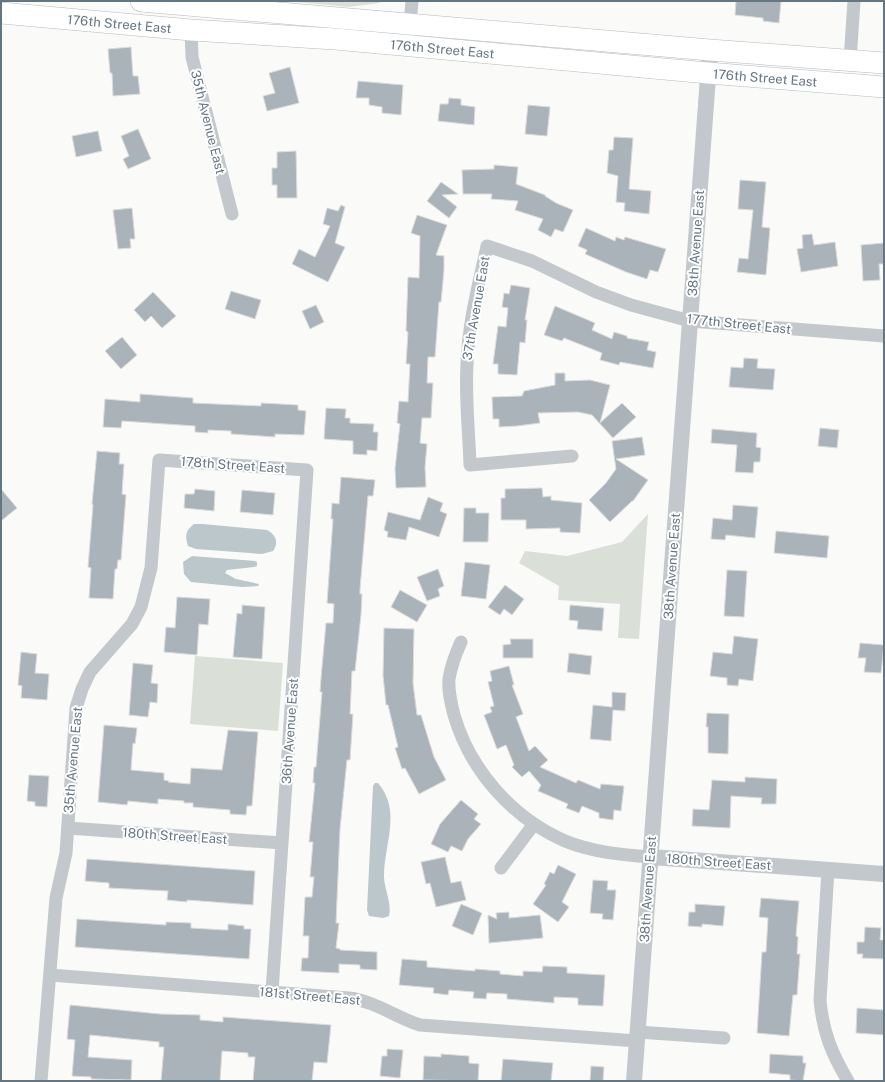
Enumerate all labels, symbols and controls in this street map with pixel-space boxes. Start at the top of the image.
street label: 176th Street East [67,11,172,36]
street label: 176th Street East [390,37,495,61]
street label: 176th Street East [713,66,818,89]
street label: 35th Avenue East [188,68,228,176]
street label: 38th Avenue East [685,189,707,297]
street label: 37th Avenue East [459,255,493,361]
street label: 177th Street East [686,311,792,337]
street label: 178th Street East [180,454,286,476]
street label: 38th Avenue East [661,512,683,620]
street label: 36th Avenue East [279,677,301,785]
street label: 35th Avenue East [61,706,85,814]
street label: 180th Street East [122,825,228,847]
street label: 38th Avenue East [637,835,659,943]
street label: 180th Street East [666,851,772,873]
street label: 181st Street East [259,984,361,1008]

